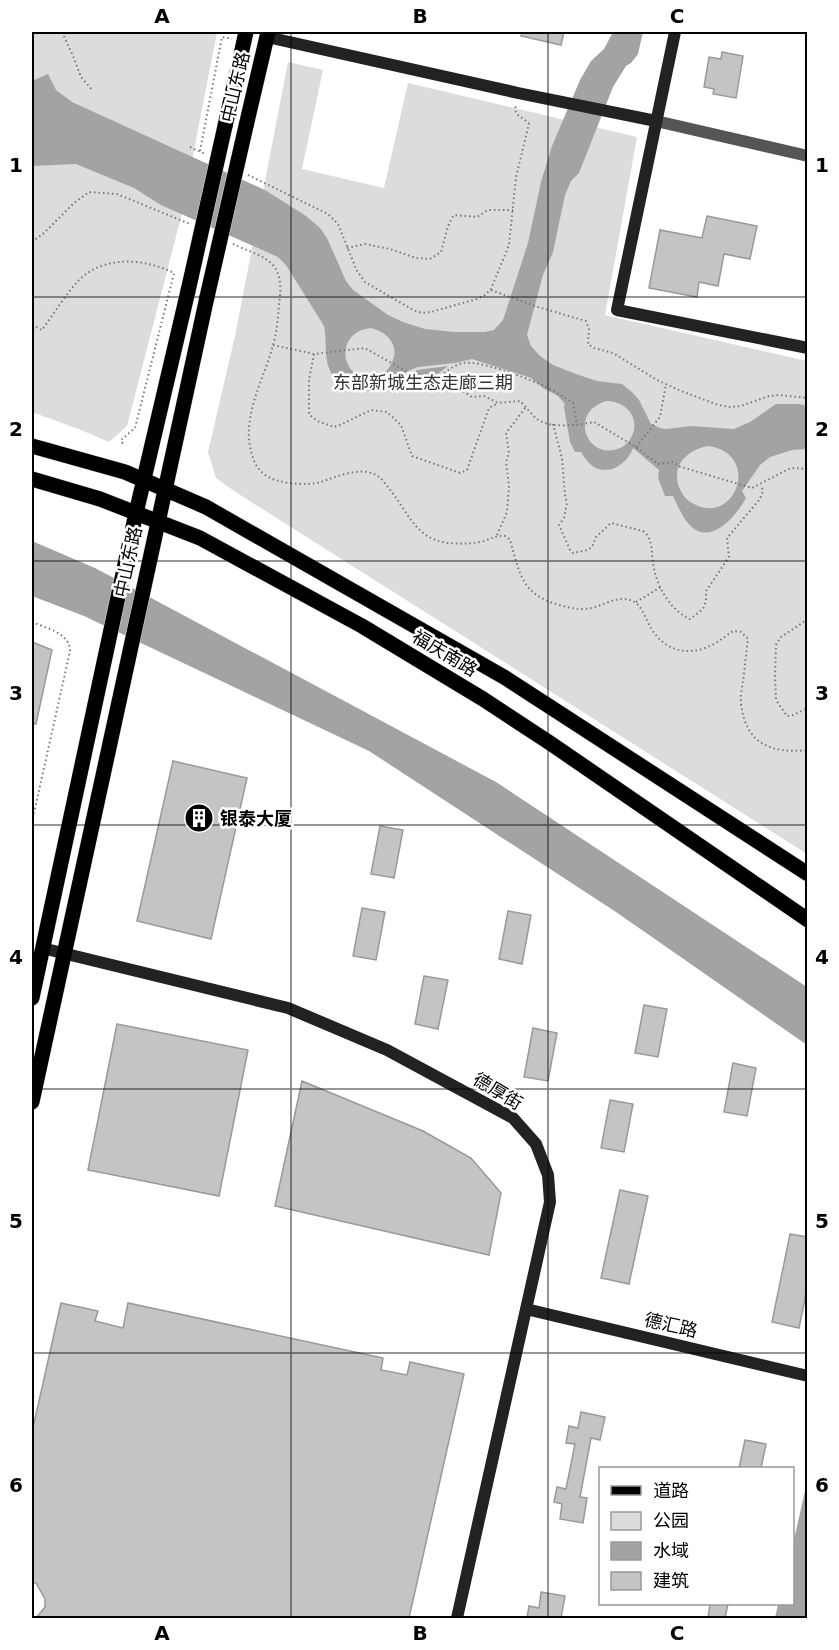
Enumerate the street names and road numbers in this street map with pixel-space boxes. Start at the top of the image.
street label: 中山东路 [217,50,253,124]
street label: 中山东路 [110,525,146,599]
street label: 福庆南路 [409,625,481,681]
street label: 德厚街 [469,1068,527,1114]
street label: 德汇路 [642,1309,700,1341]

